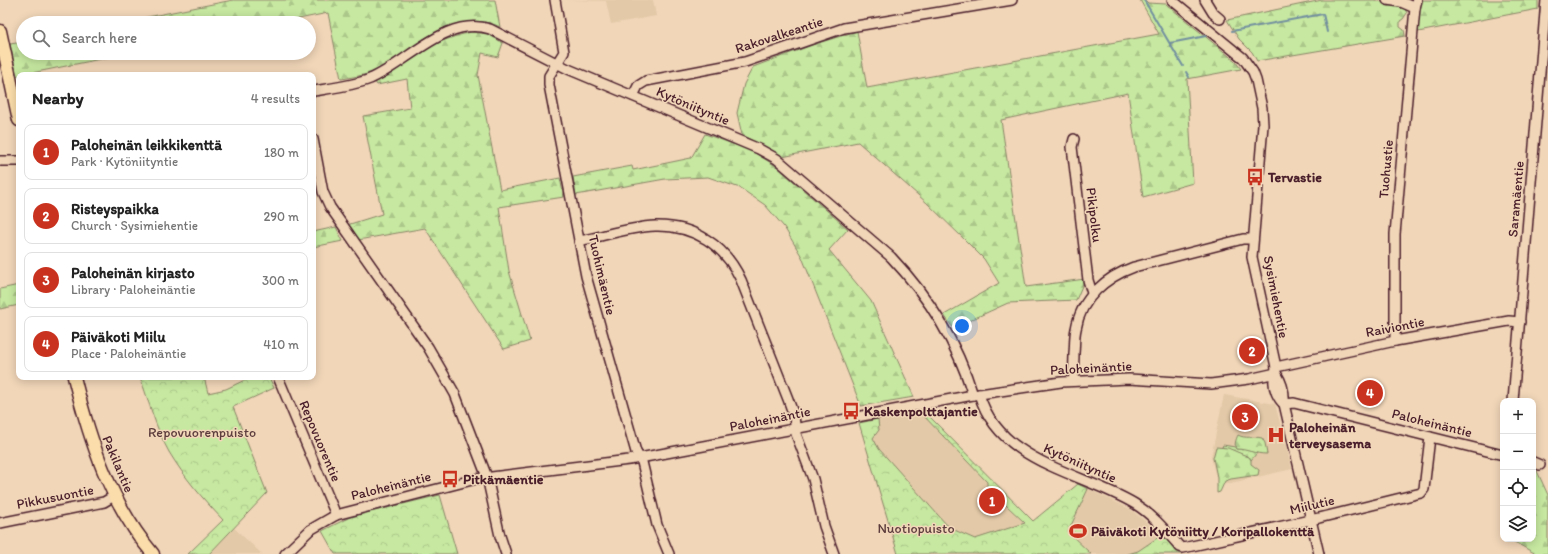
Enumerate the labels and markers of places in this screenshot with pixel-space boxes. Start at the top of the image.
bus stop icon: Tervastie [1245,167,1265,187]
place label: Tervastie [1267,169,1322,186]
pin: 2 [1239,336,1265,366]
pin: 4 [1357,378,1383,408]
bus stop icon: Kaskenpolttajantie [841,401,861,421]
pin: 3 [1232,402,1258,432]
place label: Kaskenpolttajantie [864,403,978,420]
place label: Paloheinän terveysasema [1289,419,1371,452]
hospital icon: Paloheinän terveysasema [1266,425,1286,445]
bus stop icon: Pitkämäentie [440,469,460,489]
place label: Pitkämäentie [463,471,544,488]
pin: 1 [979,486,1005,516]
sports icon: Päiväkoti Kytöniitty / Koripallokenttä [1068,521,1088,541]
place label: Päiväkoti Kytöniitty / Koripallokenttä [1091,523,1315,540]

